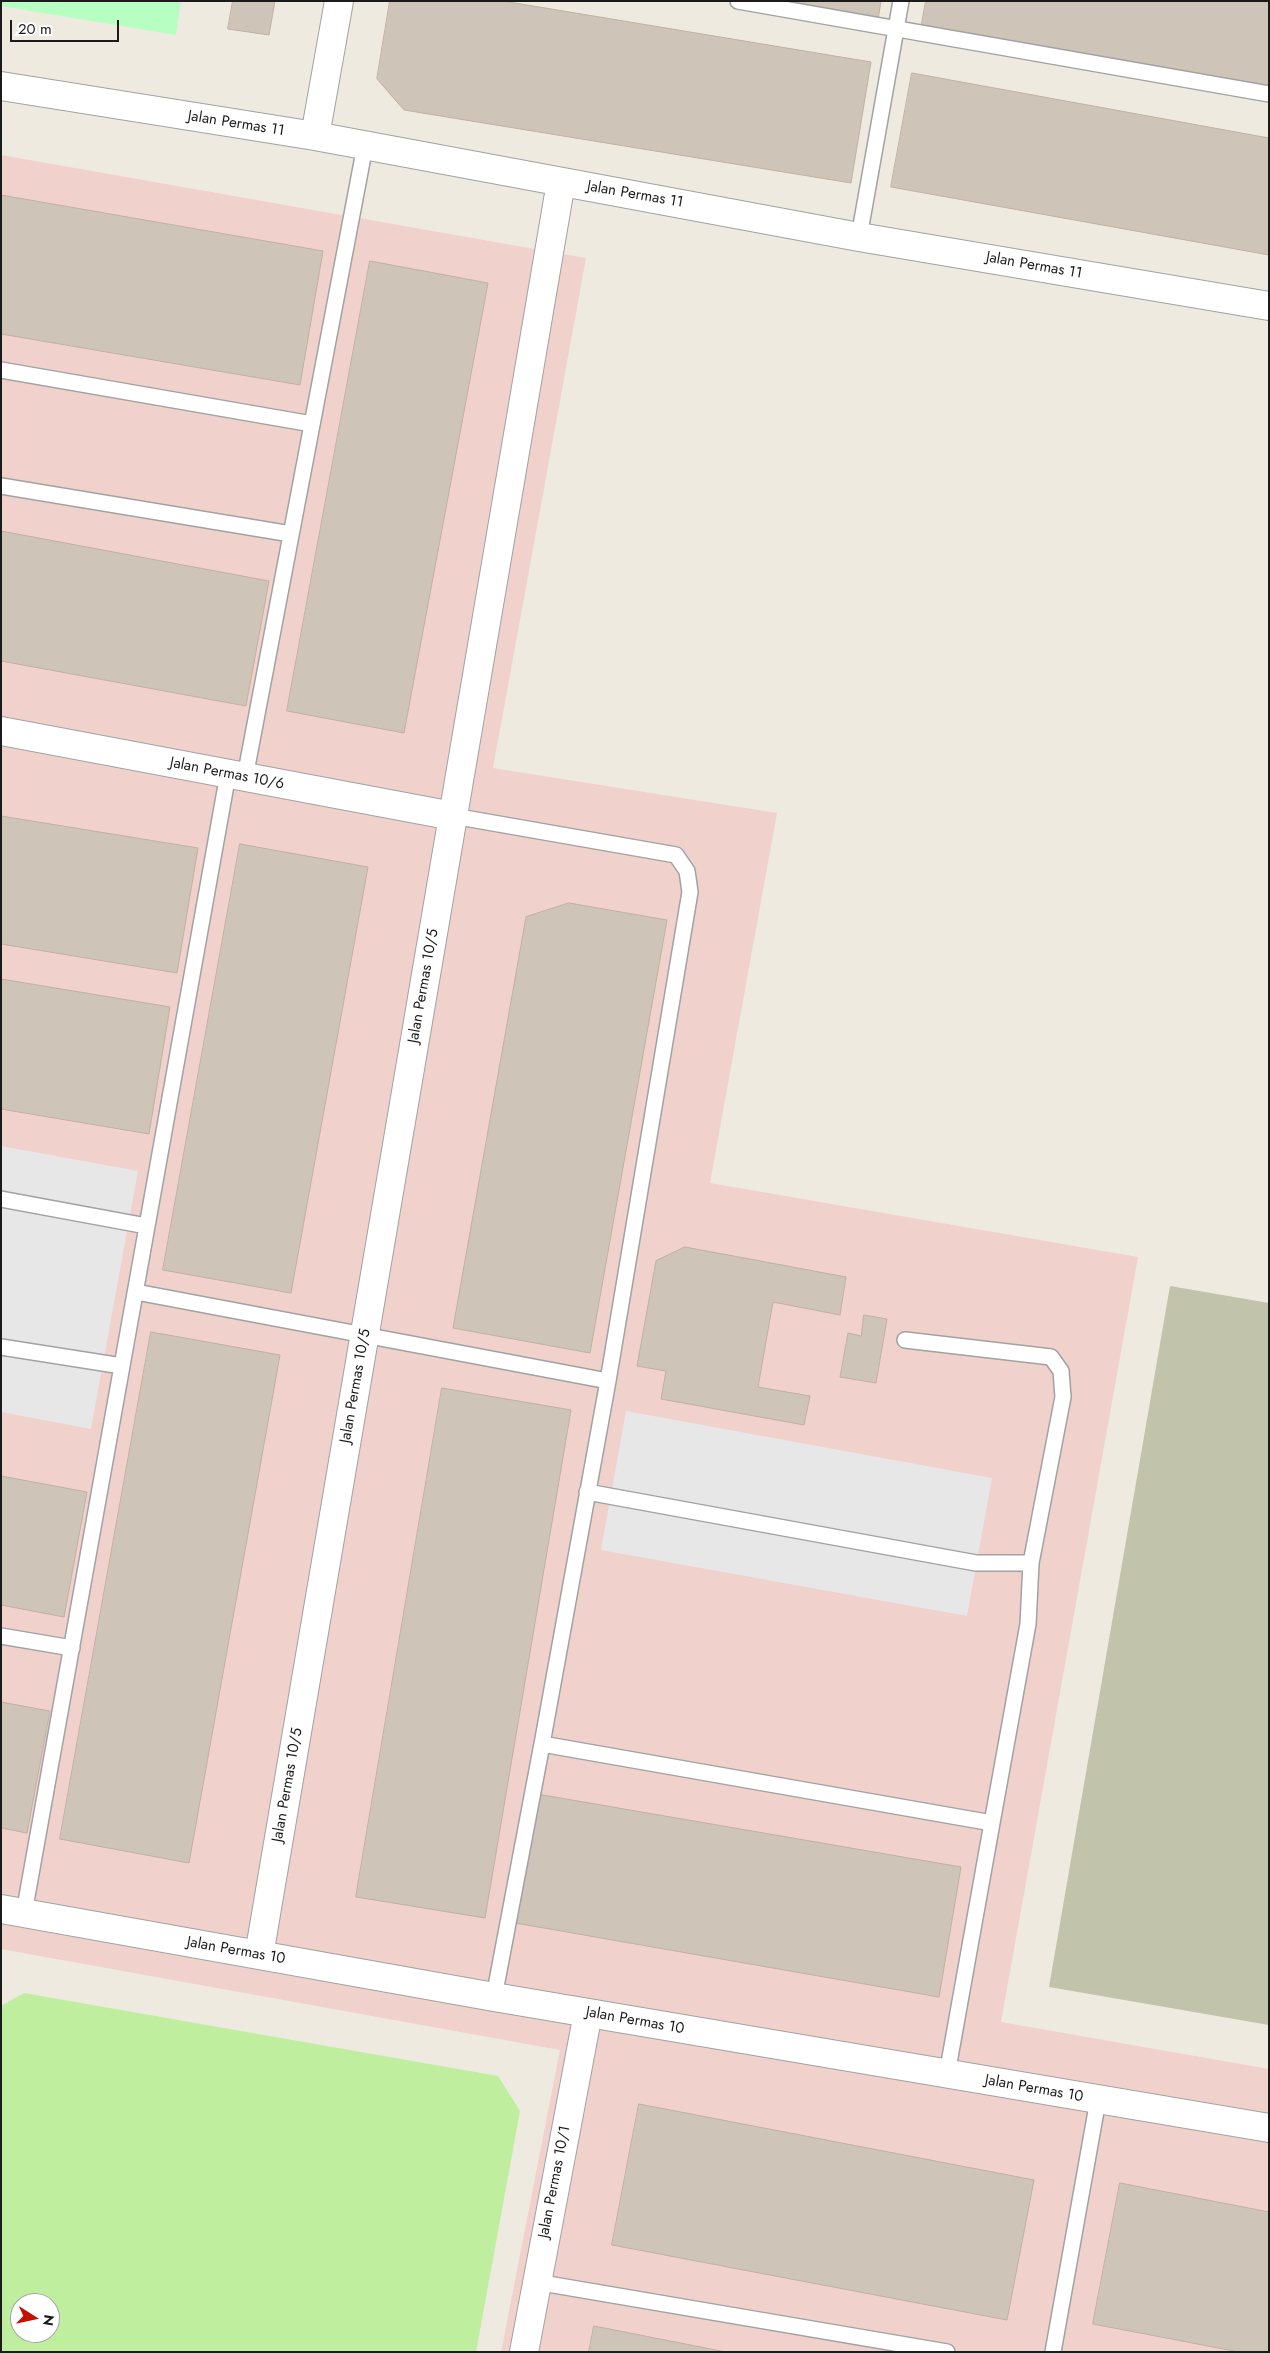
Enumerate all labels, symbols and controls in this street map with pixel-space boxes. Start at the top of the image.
scale bar [12,10,121,42]
text: 20 m [18,18,52,40]
street label: Jalan Permas 11 [186,107,286,141]
street label: Jalan Permas 11 [585,178,685,212]
street label: Jalan Permas 11 [984,249,1084,283]
street label: Jalan Permas 10/6 [168,754,286,794]
street label: Jalan Permas 10/5 [405,927,443,1045]
street label: Jalan Permas 10/5 [337,1327,375,1445]
street label: Jalan Permas 10/5 [269,1726,307,1844]
street label: Jalan Permas 10 [185,1933,287,1969]
street label: Jalan Permas 10 [584,2003,686,2039]
street label: Jalan Permas 10 [983,2071,1085,2107]
street label: Jalan Permas 10/1 [535,2124,575,2240]
north arrow [10,2293,60,2343]
text: N [38,2313,60,2328]

